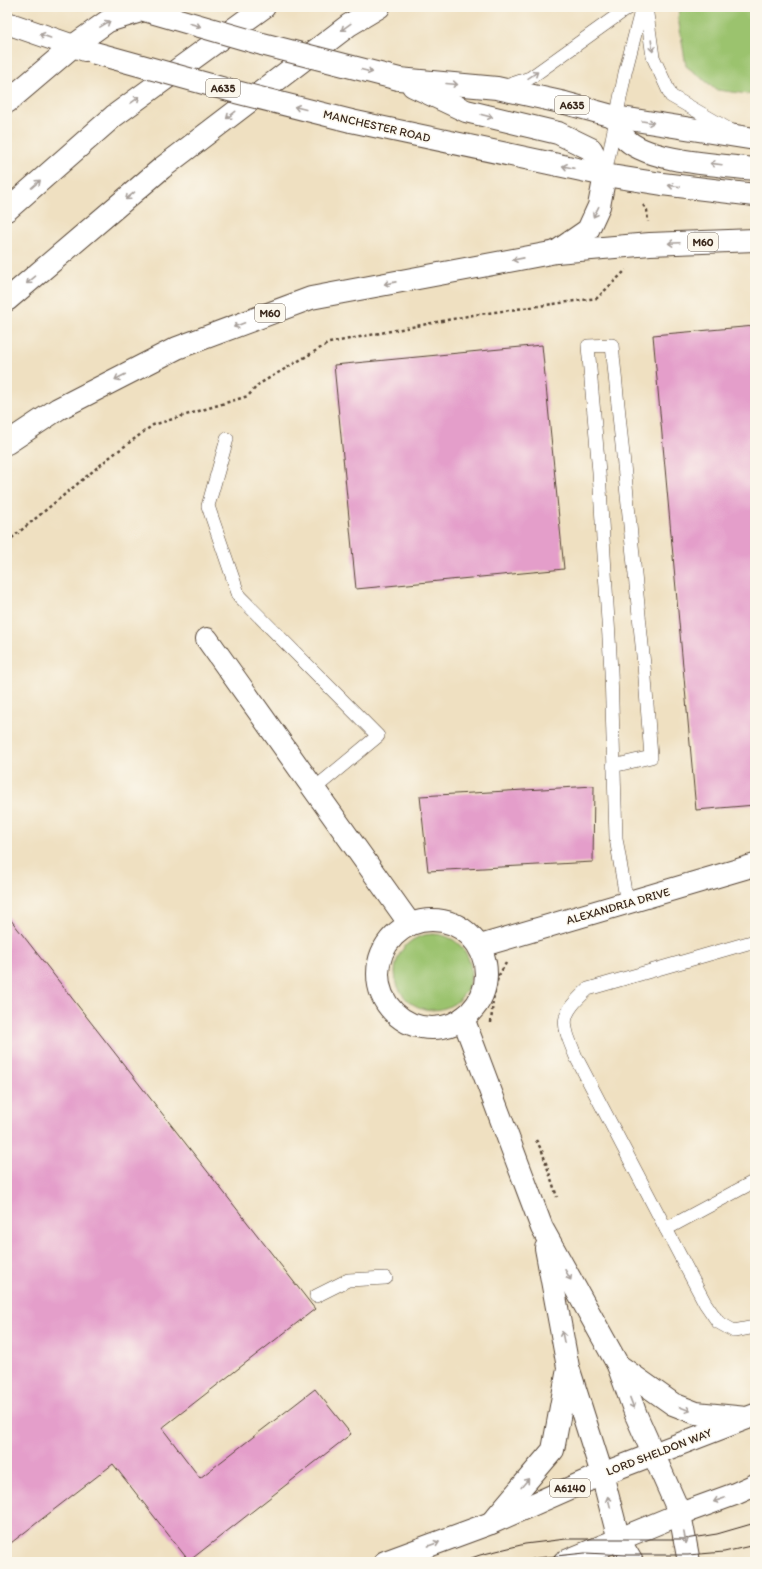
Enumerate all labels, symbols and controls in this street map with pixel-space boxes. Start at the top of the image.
one-way arrow [99,19,111,27]
one-way arrow [188,22,201,29]
one-way arrow [340,23,351,31]
one-way arrow [39,32,52,39]
one-way arrow [648,39,656,52]
one-way arrow [361,68,374,75]
one-way arrow [528,71,539,79]
road number: A635 [206,79,240,97]
one-way arrow [445,81,458,88]
one-way arrow [130,96,141,104]
road number: A635 [555,96,589,114]
one-way arrow [293,104,306,111]
street label: MANCHESTER ROAD [322,107,432,145]
one-way arrow [226,111,237,119]
one-way arrow [480,113,493,120]
one-way arrow [641,118,654,126]
one-way arrow [710,160,723,168]
one-way arrow [562,163,575,171]
one-way arrow [31,180,41,189]
one-way arrow [668,182,681,189]
one-way arrow [124,191,135,200]
one-way arrow [592,206,599,218]
road number: M60 [688,233,718,251]
one-way arrow [668,239,681,246]
one-way arrow [512,255,525,263]
one-way arrow [26,276,36,285]
one-way arrow [384,279,397,287]
road number: M60 [255,304,285,322]
one-way arrow [232,322,245,329]
one-way arrow [114,374,126,381]
street label: ALEXANDRIA DRIVE [565,884,672,927]
one-way arrow [564,1268,572,1280]
one-way arrow [558,1330,566,1343]
one-way arrow [629,1397,636,1410]
one-way arrow [679,1405,691,1413]
street label: LORD SHELDON WAY [604,1425,714,1479]
one-way arrow [520,1478,529,1488]
road number: A6140 [550,1479,590,1497]
one-way arrow [605,1496,612,1509]
one-way arrow [713,1496,725,1504]
one-way arrow [681,1531,689,1544]
one-way arrow [428,1539,440,1547]

